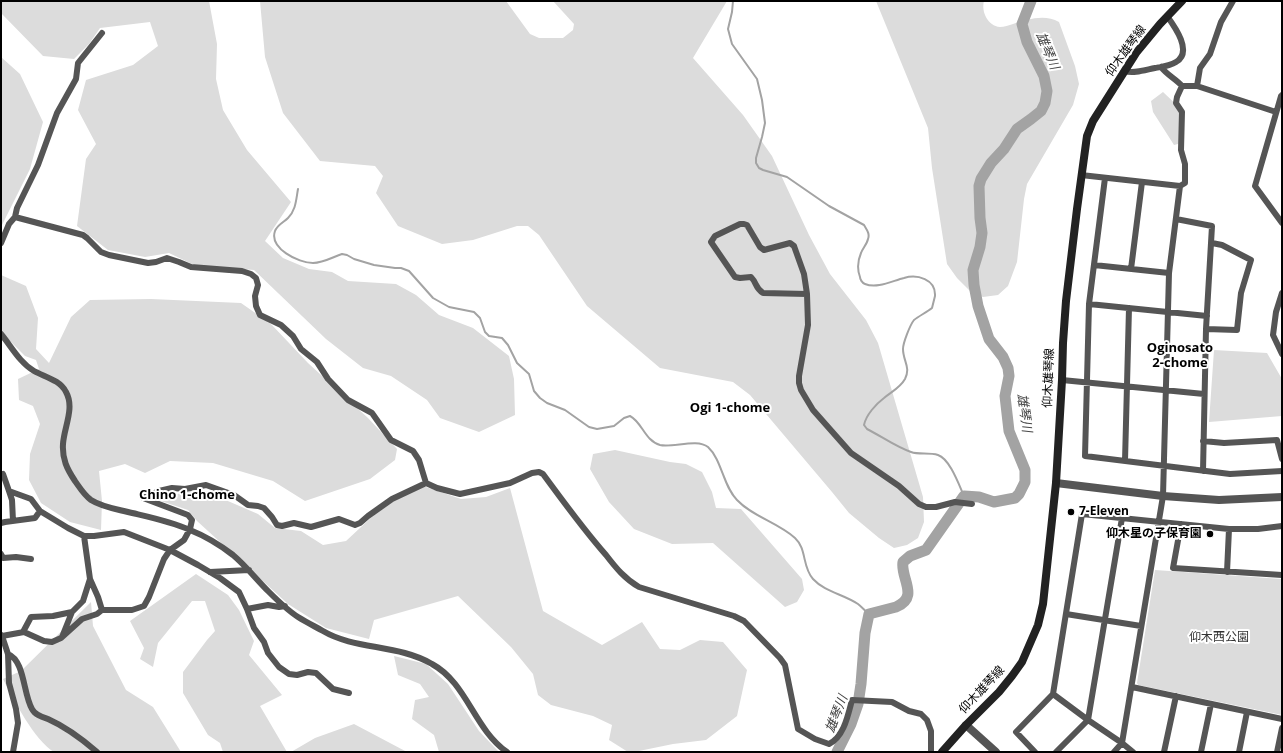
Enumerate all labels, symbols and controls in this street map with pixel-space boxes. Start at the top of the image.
street label: 仰木雄琴線 [1103,22,1149,80]
water label: 雄琴川 [1032,30,1062,72]
district label: Oginosato 2-chome [1147,340,1213,371]
street label: 仰木雄琴線 [1041,348,1057,408]
water label: 雄琴川 [1014,393,1034,433]
district label: Ogi 1-chome [690,400,770,416]
district label: Chino 1-chome [139,487,235,503]
place label: 7-Eleven [1079,505,1129,519]
marker: 7-Eleven [1066,507,1076,517]
place label: 仰木星の子保育園 [1106,527,1202,541]
marker: 仰木星の子保育園 [1205,529,1215,539]
park label: 仰木西公園 [1189,631,1249,645]
street label: 仰木雄琴線 [956,663,1008,717]
water label: 雄琴川 [823,693,851,735]

